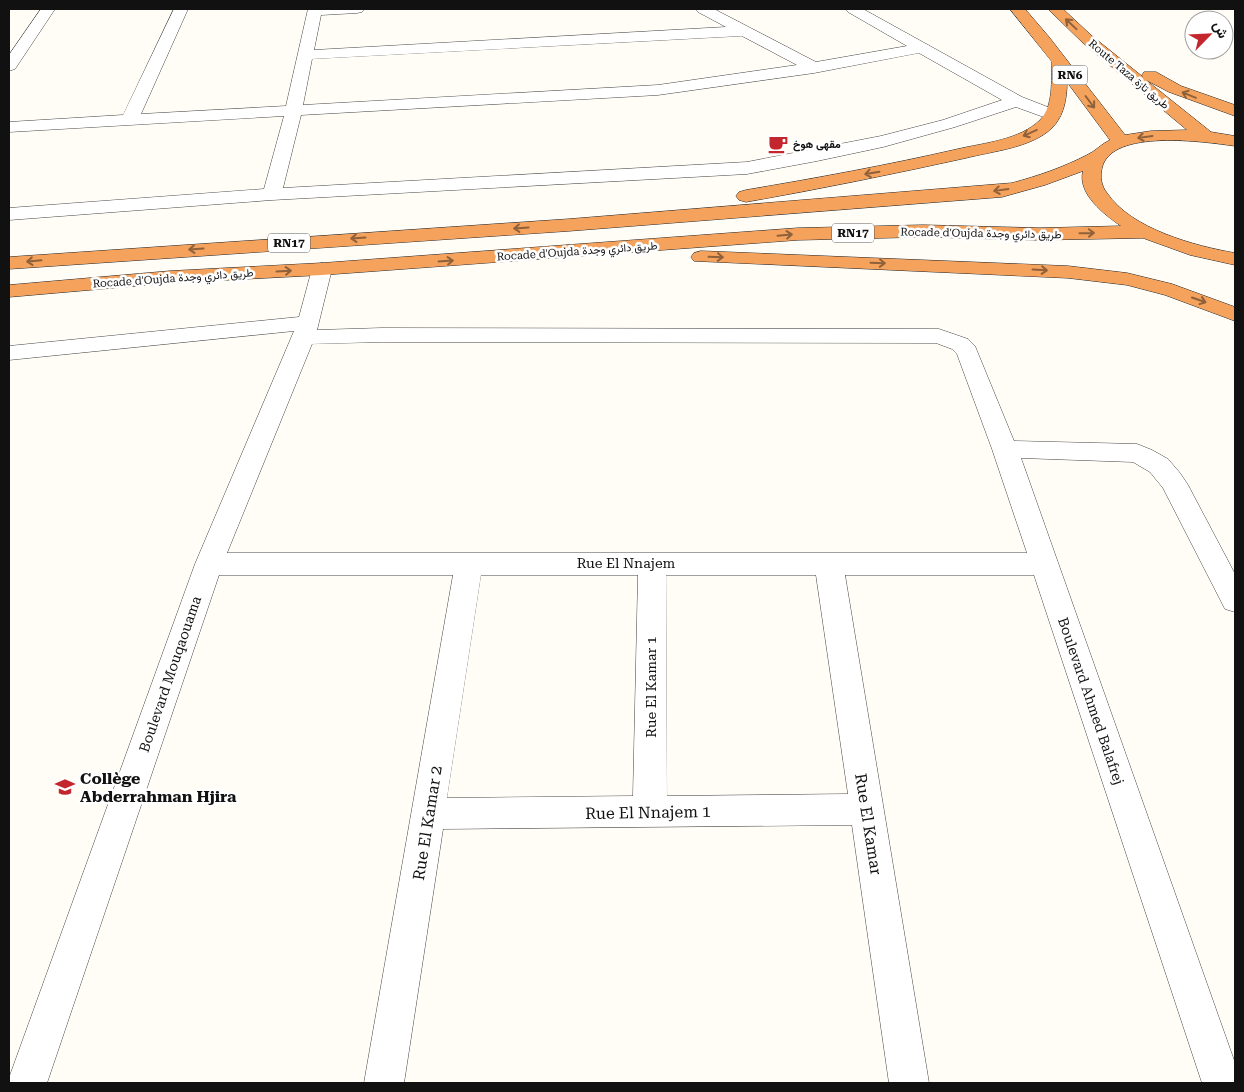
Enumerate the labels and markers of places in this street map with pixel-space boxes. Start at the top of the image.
cafe icon: مقهى هوخ [767,133,789,155]
place label: مقهى هوخ [793,138,841,152]
place label: Collège Abderrahman Hjira [80,769,237,806]
school or university icon: Collège Abderrahman Hjira [54,776,76,798]

